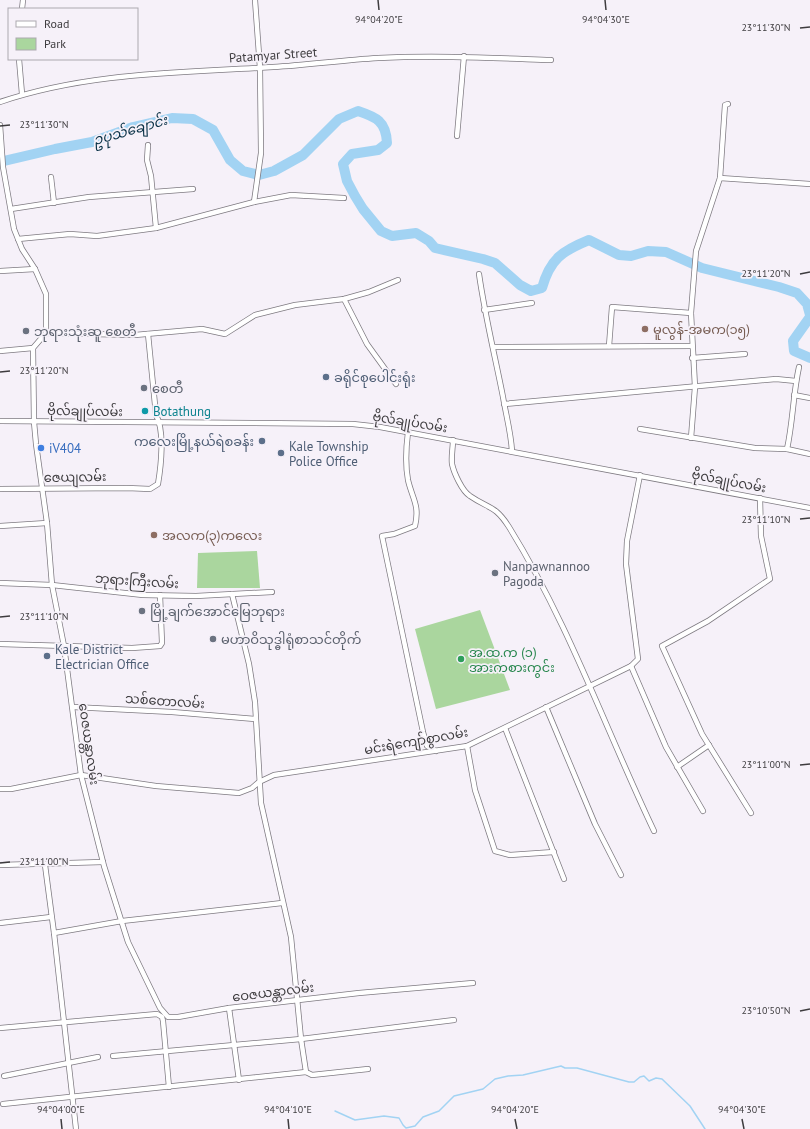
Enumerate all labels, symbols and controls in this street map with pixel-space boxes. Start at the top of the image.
legend [8,8,138,60]
text: 94°04'20"E [355,13,403,26]
text: 94°04'30"E [582,13,630,26]
text: Road [44,16,69,31]
text: 23°11'30"N [741,21,791,34]
text: Park [44,36,66,51]
street label: Patamyar Street [228,43,318,67]
water label: ဥပုသ်ချောင်း [90,110,171,152]
text: 23°11'30"N [19,118,69,131]
text: 23°11'20"N [741,267,791,280]
place label: မူလွန်-အမက(၁၅) [653,321,750,340]
place label: ဘုရားသုံးဆူ စေတီ [34,323,137,342]
marker: မူလွန်-အမက(၁၅) [640,324,650,334]
marker: ဘုရားသုံးဆူ စေတီ [21,326,31,336]
text: 23°11'20"N [19,364,69,377]
place label: ခရိုင်စုပေါင်းရုံး [334,369,415,388]
marker: ခရိုင်စုပေါင်းရုံး [321,372,331,382]
place label: စေတီ [152,380,183,397]
marker: စေတီ [139,383,149,393]
street label: ဗိုလ်ချုပ်လမ်း [47,402,123,422]
place label: Botathung [153,403,211,420]
marker: Botathung [140,406,150,416]
street label: ဗိုလ်ချုပ်လမ်း [371,408,449,438]
place label: ကလေးမြို့နယ်ရဲစခန်း [134,433,254,452]
marker: ကလေးမြို့နယ်ရဲစခန်း [257,436,267,446]
place label: Kale Township Police Office [289,438,369,470]
place label: iV404 [49,440,81,457]
marker: iV404 [36,443,46,453]
marker: Kale Township Police Office [276,448,286,458]
street label: ဗိုလ်ချုပ်လမ်း [690,465,768,499]
street label: ဇေယျလမ်း [43,468,107,488]
text: 23°11'10"N [741,513,791,526]
place label: အလက(၃)ကလေး [162,527,262,546]
marker: အလက(၃)ကလေး [149,530,159,540]
place label: Nanpawnannoo Pagoda [503,558,590,590]
marker: Nanpawnannoo Pagoda [490,568,500,578]
street label: ဘုရားကြီးလမ်း [94,570,179,594]
place label: မြို့ချက်အောင်မြေဘုရား [150,603,285,622]
marker: မြို့ချက်အောင်မြေဘုရား [137,606,147,616]
text: 23°11'10"N [19,610,69,623]
place label: မဟာဝိသုဒ္ဓါရုံစာသင်တိုက် [221,631,361,650]
marker: မဟာဝိသုဒ္ဓါရုံစာသင်တိုက် [208,634,218,644]
place label: Kale District Electrician Office [55,641,149,673]
place label: အ.ထ.က (၁) အားကစားကွင်း [469,644,555,678]
marker: Kale District Electrician Office [42,651,52,661]
marker: အ.ထ.က (၁) အားကစားကွင်း [456,654,466,664]
street label: သစ်တောလမ်း [125,690,205,712]
street label: ဝေဇယန္တာလမ်း [73,702,103,786]
street label: မင်းရဲကျော်စွာလမ်း [363,723,470,760]
text: 23°11'00"N [741,758,791,771]
text: 23°11'00"N [19,855,69,868]
street label: ဝေဇယန္တာလမ်း [231,979,315,1007]
text: 23°10'50"N [741,1004,791,1017]
text: 94°04'00"E [37,1103,85,1116]
text: 94°04'10"E [264,1103,312,1116]
text: 94°04'20"E [491,1103,539,1116]
text: 94°04'30"E [718,1103,766,1116]

